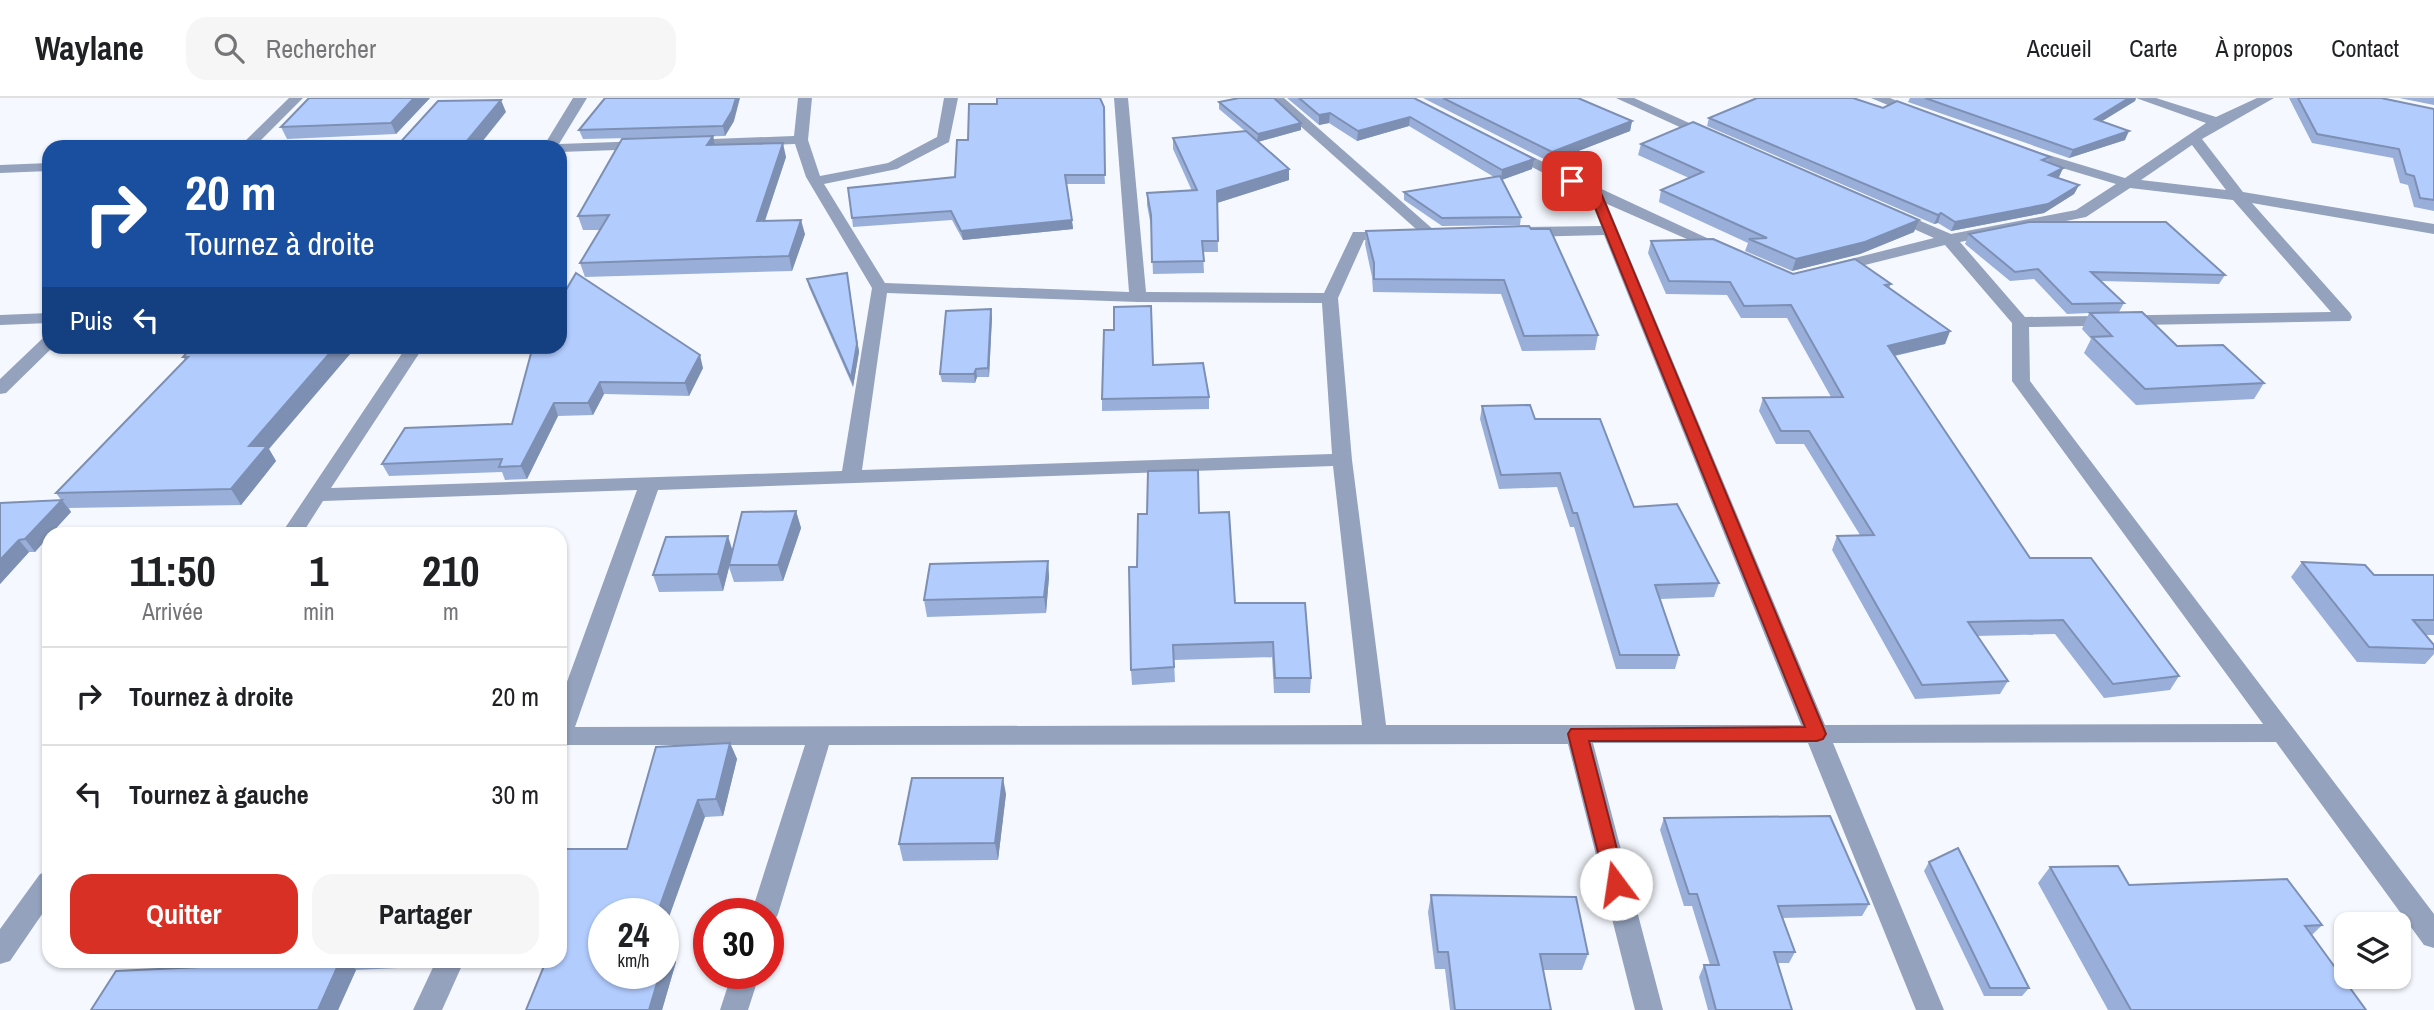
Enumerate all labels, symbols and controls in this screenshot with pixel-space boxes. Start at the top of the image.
search box [186,17,676,80]
text: Waylane [35,26,144,70]
icon: search [210,29,248,67]
text: Rechercher [266,31,376,66]
text: Accueil [2027,32,2091,64]
text: Carte [2129,32,2177,64]
text: À propos [2215,32,2293,64]
text: Contact [2331,32,2399,64]
pin [1542,151,1602,211]
text: 20 m [185,159,277,225]
icon: arrive [1553,162,1591,200]
icon: right [70,168,161,259]
text: Tournez à droite [185,222,375,265]
icon: left [127,301,165,339]
text: Puis [70,303,113,338]
text: 11:50 [129,543,216,599]
text: 1 [309,543,328,599]
text: 210 [422,543,480,599]
text: Arrivée [142,596,203,627]
text: min [303,596,335,627]
text: m [443,596,459,627]
icon: right [70,677,108,715]
text: Tournez à droite [129,679,293,714]
text: 20 m [492,679,539,714]
icon: left [70,775,108,813]
text: Tournez à gauche [129,777,309,812]
text: 30 m [492,777,539,812]
position arrow [1579,847,1653,921]
button: Quitter [70,874,298,954]
button: Partager [312,874,539,954]
speed limit sign: 30 [693,898,784,989]
text: 24 [618,911,649,958]
map controls [2334,912,2411,989]
button: layers [2334,912,2411,989]
text: km/h [618,948,650,973]

